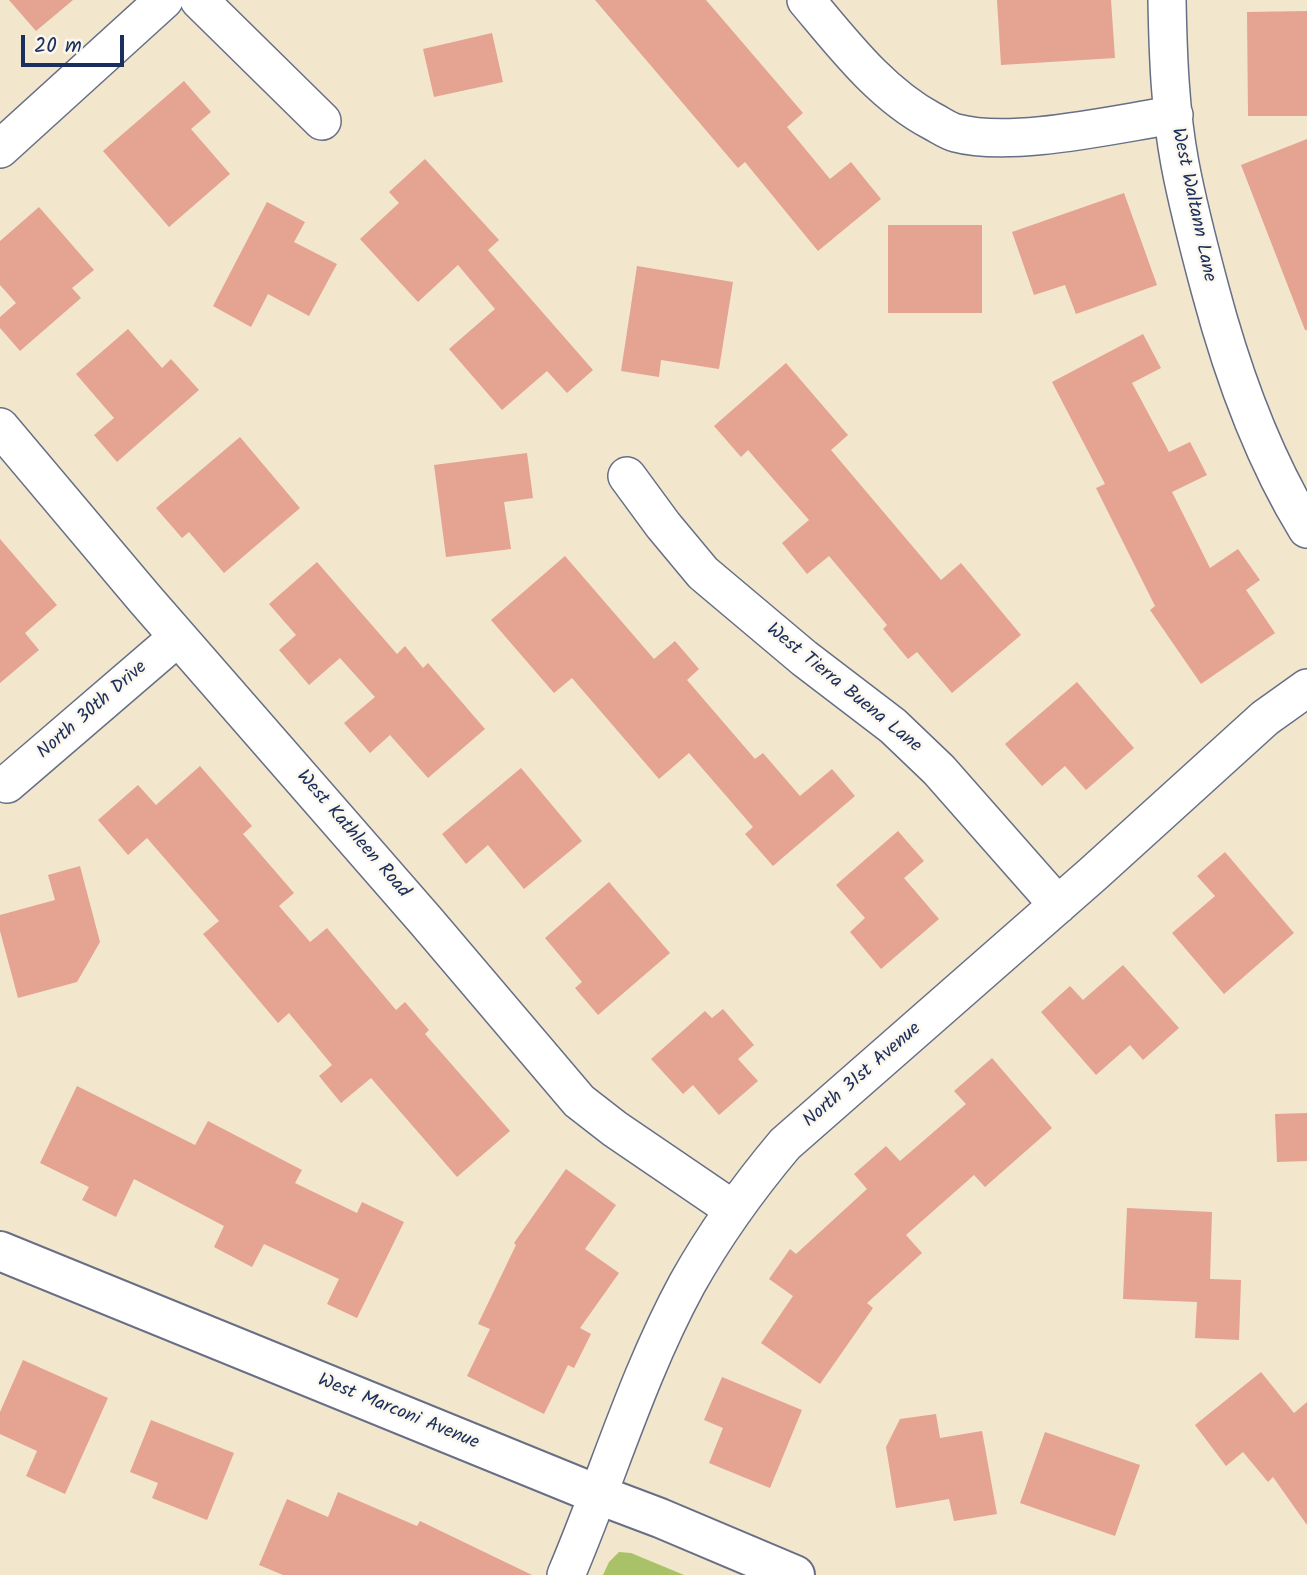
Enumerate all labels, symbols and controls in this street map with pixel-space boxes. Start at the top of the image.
scale bar [24,21,128,65]
text: 20 m [34,30,82,63]
street label: West Waltann Lane [1165,126,1219,284]
street label: West Tierra Buena Lane [761,619,925,759]
street label: North 30th Drive [33,657,153,765]
street label: West Kathleen Road [290,766,414,904]
street label: North 31st Avenue [799,1019,927,1133]
street label: West Marconi Avenue [314,1370,482,1456]

